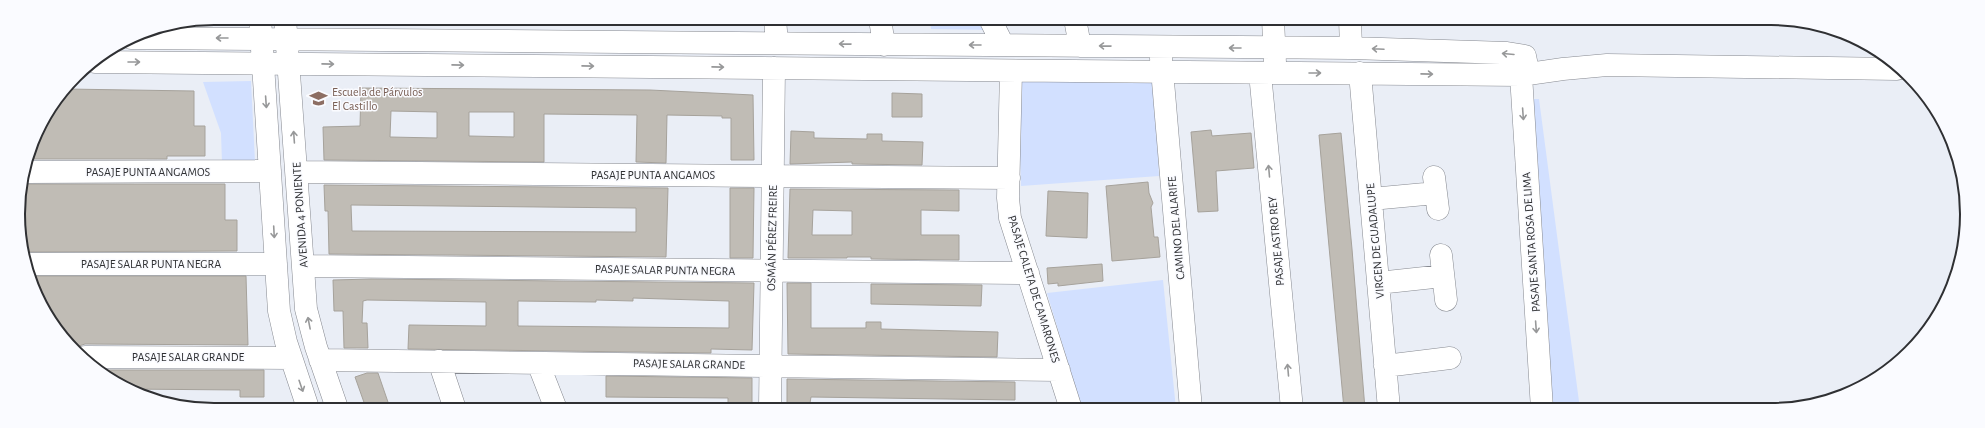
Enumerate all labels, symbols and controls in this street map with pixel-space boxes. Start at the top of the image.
one-way arrow [216,35,229,42]
one-way arrow [839,40,852,48]
one-way arrow [969,41,982,49]
one-way arrow [1099,43,1112,50]
one-way arrow [1229,44,1242,52]
one-way arrow [1372,46,1385,53]
one-way arrow [1502,50,1515,57]
one-way arrow [127,58,140,66]
one-way arrow [321,60,334,68]
one-way arrow [451,61,464,69]
one-way arrow [581,62,594,70]
one-way arrow [711,63,724,71]
one-way arrow [1308,69,1321,77]
one-way arrow [1420,70,1433,78]
place label: Escuela de Párvulos El Castillo [332,86,423,112]
school or university icon: Escuela de Párvulos El Castillo [309,89,329,109]
one-way arrow [262,95,269,108]
one-way arrow [1520,107,1527,120]
one-way arrow [291,131,298,144]
street label: AVENIDA 4 PONIENTE [290,162,310,268]
one-way arrow [1265,165,1273,178]
street label: PASAJE PUNTA ANGAMOS [86,166,211,178]
street label: PASAJE PUNTA ANGAMOS [591,169,716,181]
street label: PASAJE SANTA ROSA DE LIMA [1520,172,1542,312]
street label: CAMINO DEL ALARIFE [1165,176,1186,280]
street label: VIRGEN DE GUADALUPE [1364,183,1386,299]
street label: OSMÁN PÉREZ FREIRE [764,185,779,291]
street label: PASAJE ASTRO REY [1266,195,1286,286]
street label: PASAJE CALETA DE CAMARONES [1006,214,1062,365]
one-way arrow [270,225,277,238]
street label: PASAJE SALAR PUNTA NEGRA [81,258,221,270]
street label: PASAJE SALAR PUNTA NEGRA [595,263,735,277]
one-way arrow [305,316,313,329]
one-way arrow [1533,320,1540,333]
street label: PASAJE SALAR GRANDE [132,351,244,363]
street label: PASAJE SALAR GRANDE [633,357,745,371]
one-way arrow [1285,364,1292,377]
one-way arrow [297,380,305,392]

